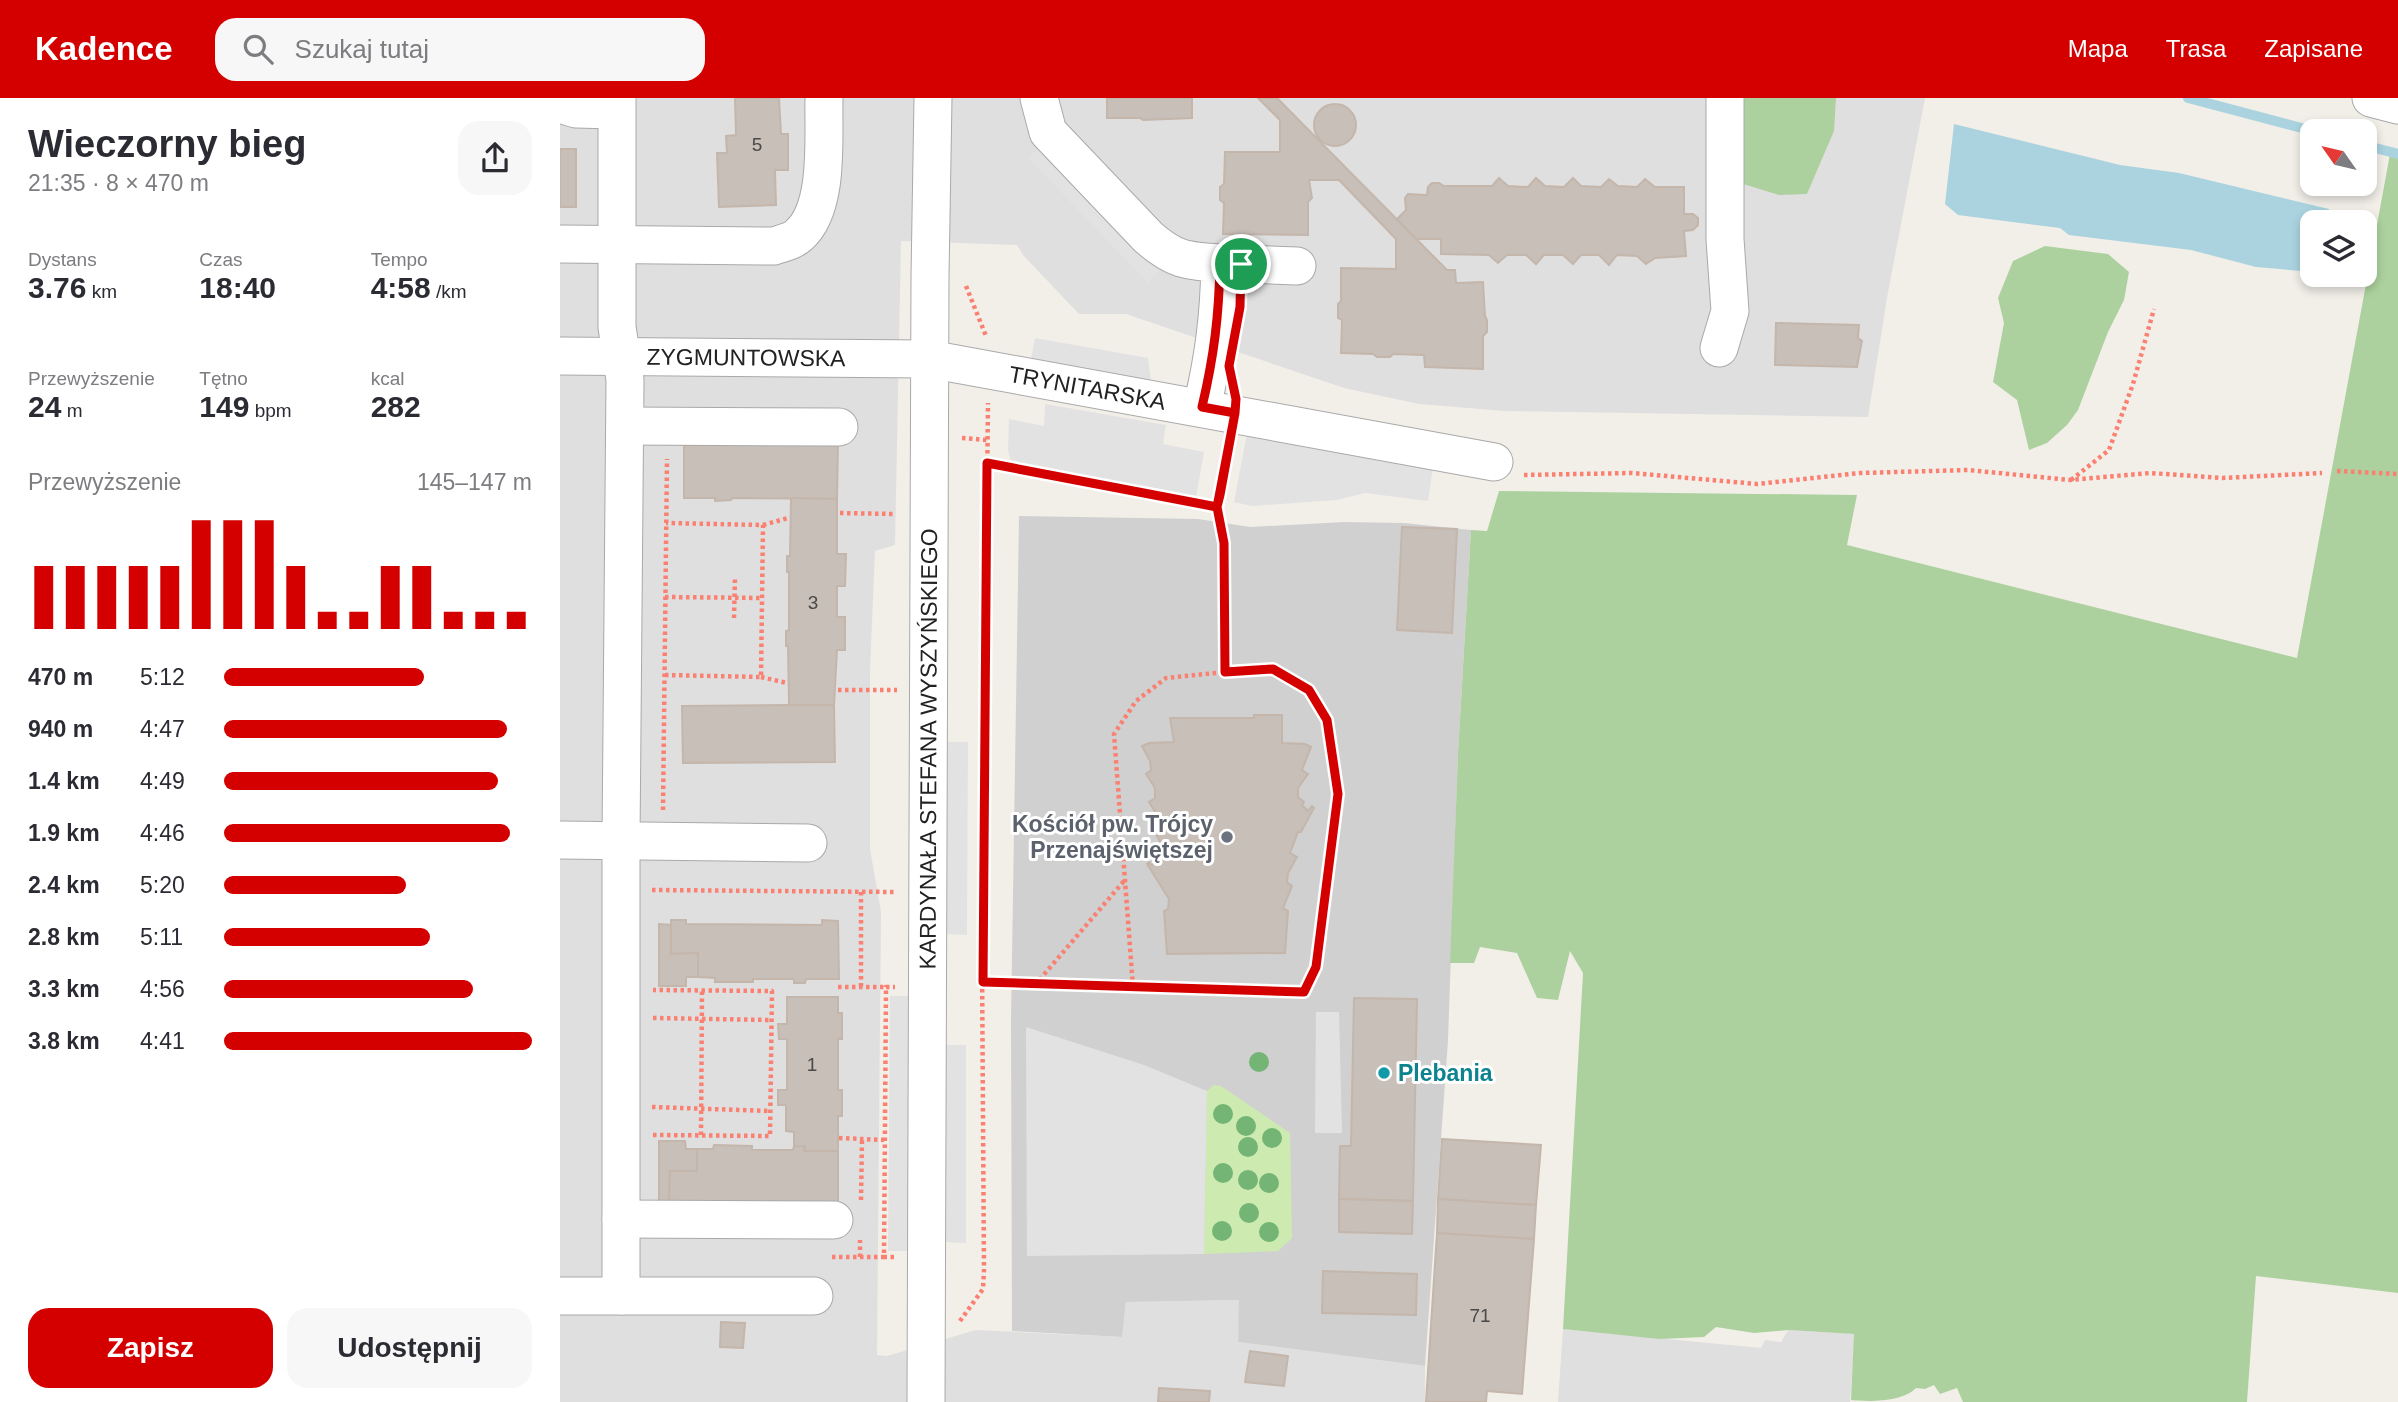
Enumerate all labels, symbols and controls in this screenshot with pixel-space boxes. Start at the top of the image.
search box [215,18,705,81]
text: Kadence [35,30,173,67]
icon: search [239,30,277,68]
text: Szukaj tutaj [295,34,429,64]
text: Mapa [2068,35,2128,62]
text: Trasa [2166,35,2226,62]
text: Zapisane [2264,35,2363,62]
north arrow [2300,119,2376,196]
map controls [2300,119,2377,287]
button: share [458,121,532,195]
text: Wieczorny bieg [28,123,306,165]
house number: 5 [752,134,762,155]
text: 21:35 · 8 × 470 m [28,170,209,196]
button: layers [2300,210,2377,287]
pin [1211,234,1271,294]
icon: arrive [1222,245,1260,283]
text: Dystans [28,249,97,270]
text: Czas [199,249,243,270]
text: Tempo [371,249,428,270]
text: 3.76 [28,271,86,304]
text: 18:40 [199,271,276,304]
text: 4:58 [371,271,431,304]
text: km [86,281,117,302]
text: /km [431,281,467,302]
street label: ZYGMUNTOWSKA [646,344,846,371]
street label: TRYNITARSKA [1007,361,1169,415]
text: Przewyższenie [28,368,155,389]
text: Tętno [199,368,248,389]
text: kcal [371,368,404,389]
text: 24 [28,390,61,423]
text: 149 [199,390,249,423]
text: 282 [371,390,421,423]
text: m [61,400,82,421]
text: bpm [249,400,292,421]
text: Przewyższenie [28,469,181,495]
text: 145–147 m [417,469,532,495]
street label: KARDYNAŁA STEFANA WYSZYŃSKIEGO [915,528,942,970]
house number: 3 [808,592,818,613]
text: 470 m [28,664,93,690]
text: 5:12 [140,664,185,690]
text: 940 m [28,716,93,742]
text: 4:47 [140,716,185,742]
text: 1.4 km [28,768,100,794]
text: 4:49 [140,768,185,794]
place label: Kościół pw. Trójcy Przenajświętszej [1012,811,1213,863]
text: 1.9 km [28,820,100,846]
text: 4:46 [140,820,185,846]
marker: Kościół pw. Trójcy Przenajświętszej [1219,829,1235,845]
text: 2.4 km [28,872,100,898]
text: 5:20 [140,872,185,898]
text: 2.8 km [28,924,100,950]
text: 5:11 [140,924,183,950]
text: 3.3 km [28,976,100,1002]
text: 4:56 [140,976,185,1002]
text: 3.8 km [28,1028,100,1054]
text: 4:41 [140,1028,185,1054]
house number: 1 [807,1054,817,1075]
place label: Plebania [1398,1060,1493,1086]
marker: Plebania [1376,1065,1392,1081]
house number: 71 [1469,1305,1491,1326]
button: Zapisz [28,1308,273,1388]
button: Udostępnij [287,1308,532,1388]

